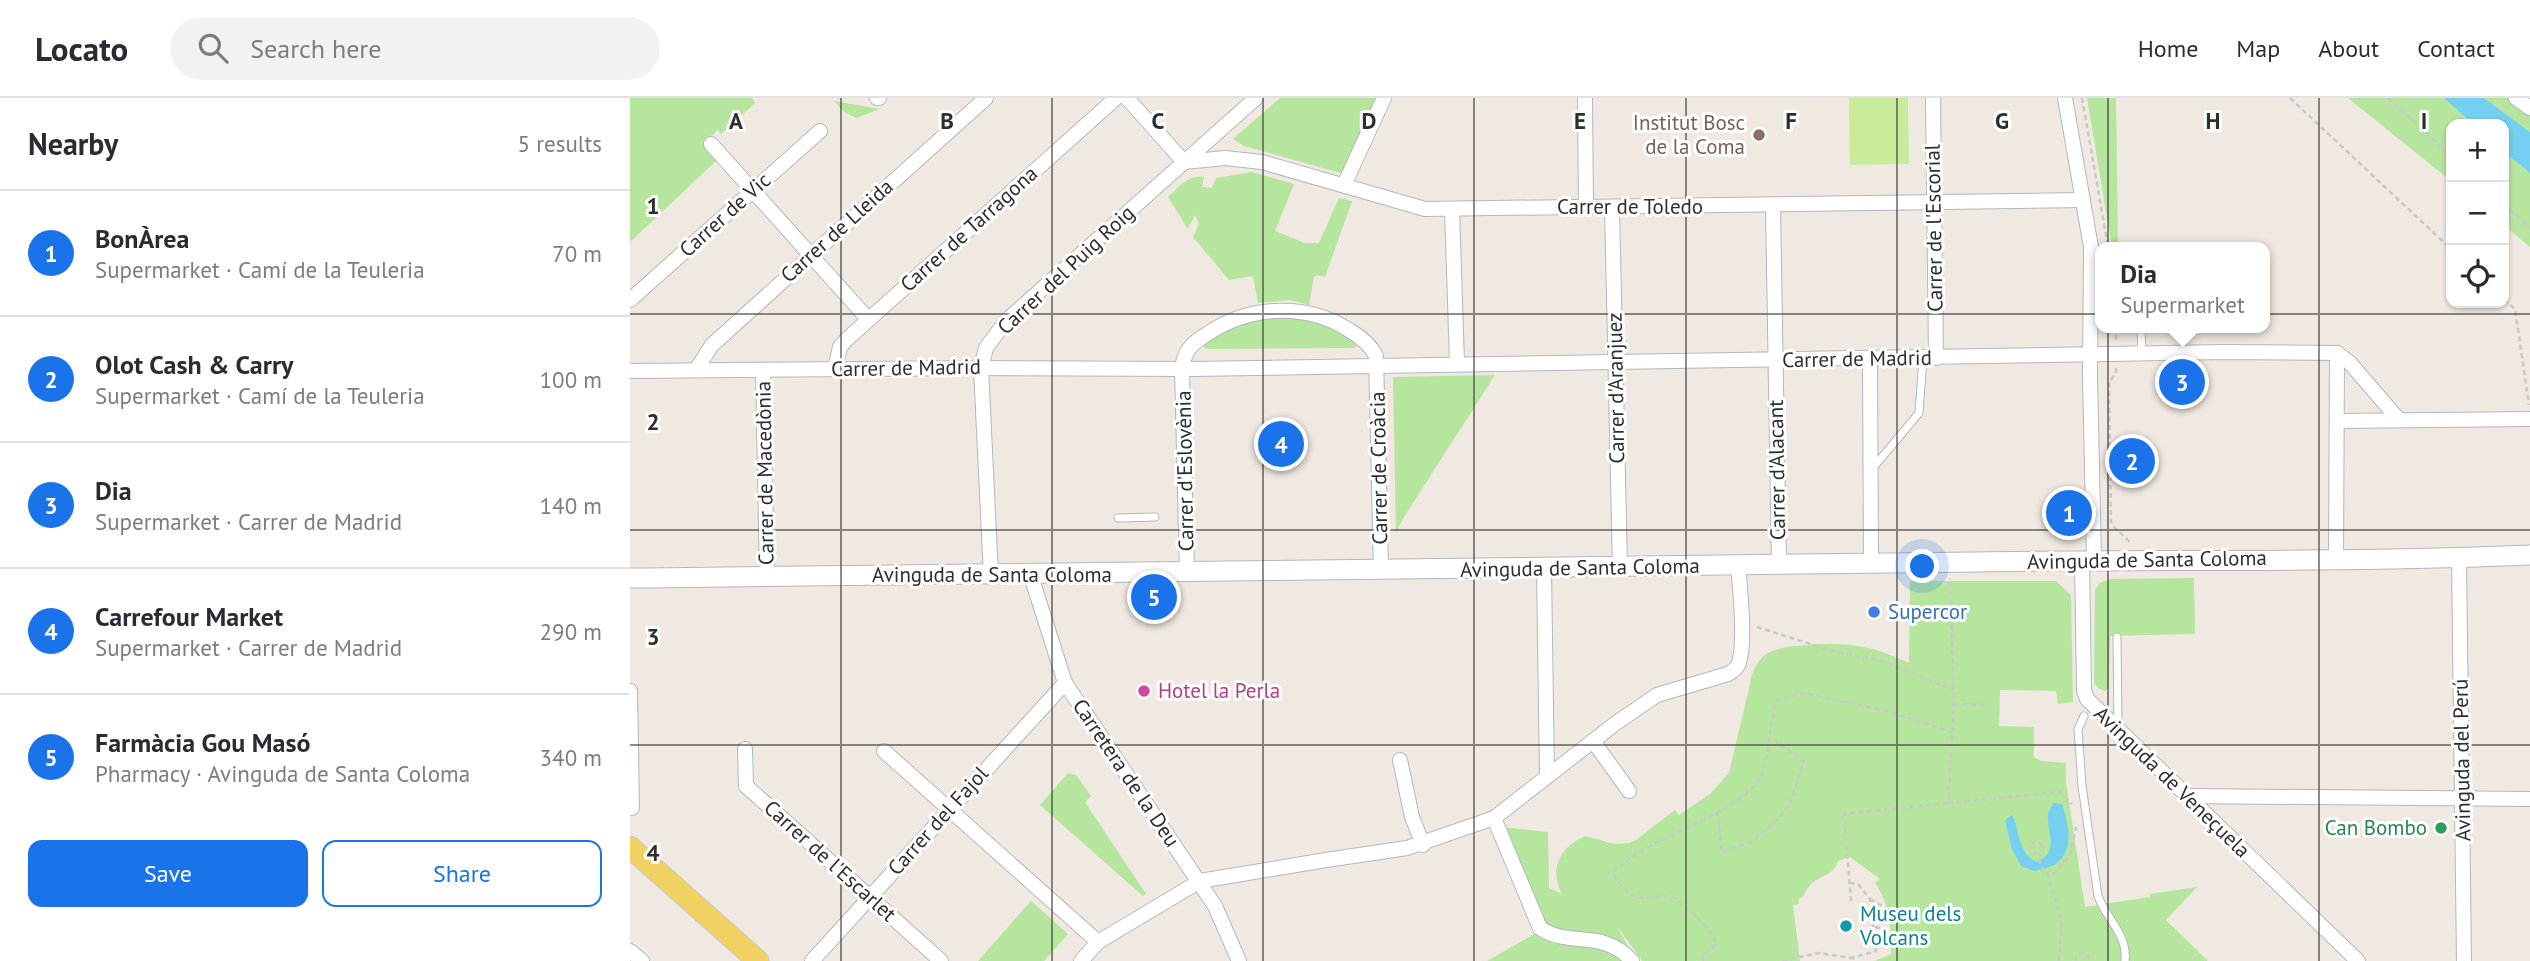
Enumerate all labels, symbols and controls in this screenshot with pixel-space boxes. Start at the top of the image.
search box [170,17,660,80]
text: Locato [35,27,128,70]
icon: search [194,29,232,67]
text: Search here [250,32,381,65]
text: Home [2138,33,2198,64]
text: Map [2236,33,2280,64]
text: About [2318,33,2379,64]
text: Contact [2417,33,2495,64]
text: A [729,106,743,135]
text: B [940,106,954,135]
text: C [1152,106,1165,135]
text: D [1362,106,1376,135]
text: E [1574,106,1586,135]
text: F [1785,106,1797,135]
text: G [1995,106,2009,135]
text: H [2206,106,2220,135]
text: I [2421,106,2427,135]
place label: Institut Bosc de la Coma [1633,109,1745,160]
map controls [2446,119,2509,308]
button: + [2446,119,2509,182]
text: Nearby [28,124,118,163]
marker: Institut Bosc de la Coma [1751,127,1767,143]
text: 5 results [518,129,602,158]
street label: Carrer de l'Escorial [1919,144,1948,312]
street label: Carrer de Tarragona [894,160,1043,297]
street label: Carrer de Vic [673,167,776,263]
street label: Carrer de Lleida [775,173,899,288]
button: − [2446,182,2509,245]
text: 1 [646,191,660,220]
street label: Carrer de Toledo [1557,193,1703,220]
street label: Carrer del Puig Roig [991,199,1140,340]
text: BonÀrea [95,222,189,255]
text: 1 [44,239,58,268]
text: 70 m [552,239,602,268]
popup [2095,242,2270,333]
button: locate [2446,245,2509,308]
text: Supermarket · Camí de la Teuleria [95,255,425,284]
text: Dia [2120,257,2157,290]
text: Supermarket [2120,290,2245,319]
street label: Carrer d'Aranjuez [1601,312,1630,464]
street label: Carrer de Madrid [1782,344,1932,373]
text: Olot Cash & Carry [95,348,293,381]
street label: Carrer de Madrid [831,353,981,382]
pin: 3 [2159,356,2205,408]
text: 2 [44,365,58,394]
text: 100 m [540,365,602,394]
text: Supermarket · Camí de la Teuleria [95,381,425,410]
street label: Carrer de Macedònia [749,381,780,565]
street label: Carrer d'Eslovènia [1170,390,1199,552]
street label: Carrer de Croàcia [1364,391,1393,545]
street label: Carrer d'Alacant [1762,400,1791,540]
text: 2 [646,407,660,436]
pin: 4 [1258,418,1304,470]
pin: 2 [2109,435,2155,487]
text: Dia [95,474,132,507]
pin: 1 [2046,487,2092,539]
text: 3 [44,491,58,520]
text: 140 m [540,491,602,520]
text: Supermarket · Carrer de Madrid [95,507,402,536]
street label: Avinguda de Santa Coloma [2027,544,2267,575]
your location [1905,549,1939,583]
street label: Avinguda de Santa Coloma [1460,552,1700,583]
street label: Avinguda de Santa Coloma [872,561,1112,588]
pin: 5 [1131,571,1177,623]
place label: Supercor [1888,598,1967,625]
text: Carrefour Market [95,600,283,633]
marker: Supercor [1866,604,1882,620]
text: 4 [44,617,58,646]
text: 290 m [540,617,602,646]
text: 3 [646,622,660,651]
text: Supermarket · Carrer de Madrid [95,633,402,662]
place label: Hotel la Perla [1158,677,1280,704]
street label: Avinguda del Perú [2447,679,2476,841]
marker: Hotel la Perla [1136,683,1152,699]
street label: Carretera de la Deu [1067,693,1186,852]
street label: Avinguda de Veneçuela [2089,700,2256,863]
text: Farmàcia Gou Masó [95,726,310,759]
text: 5 [44,743,58,772]
text: 340 m [540,743,602,772]
text: Pharmacy · Avinguda de Santa Coloma [95,759,470,788]
street label: Carrer del Fajol [882,760,994,881]
street label: Carrer de l'Escarlet [758,794,902,927]
place label: Can Bombo [2325,814,2427,841]
marker: Can Bombo [2433,820,2449,836]
text: 4 [646,838,660,867]
button: Save [28,840,308,907]
button: Share [322,840,602,907]
place label: Museu dels Volcans [1859,900,1961,951]
marker: Museu dels Volcans [1838,918,1854,934]

